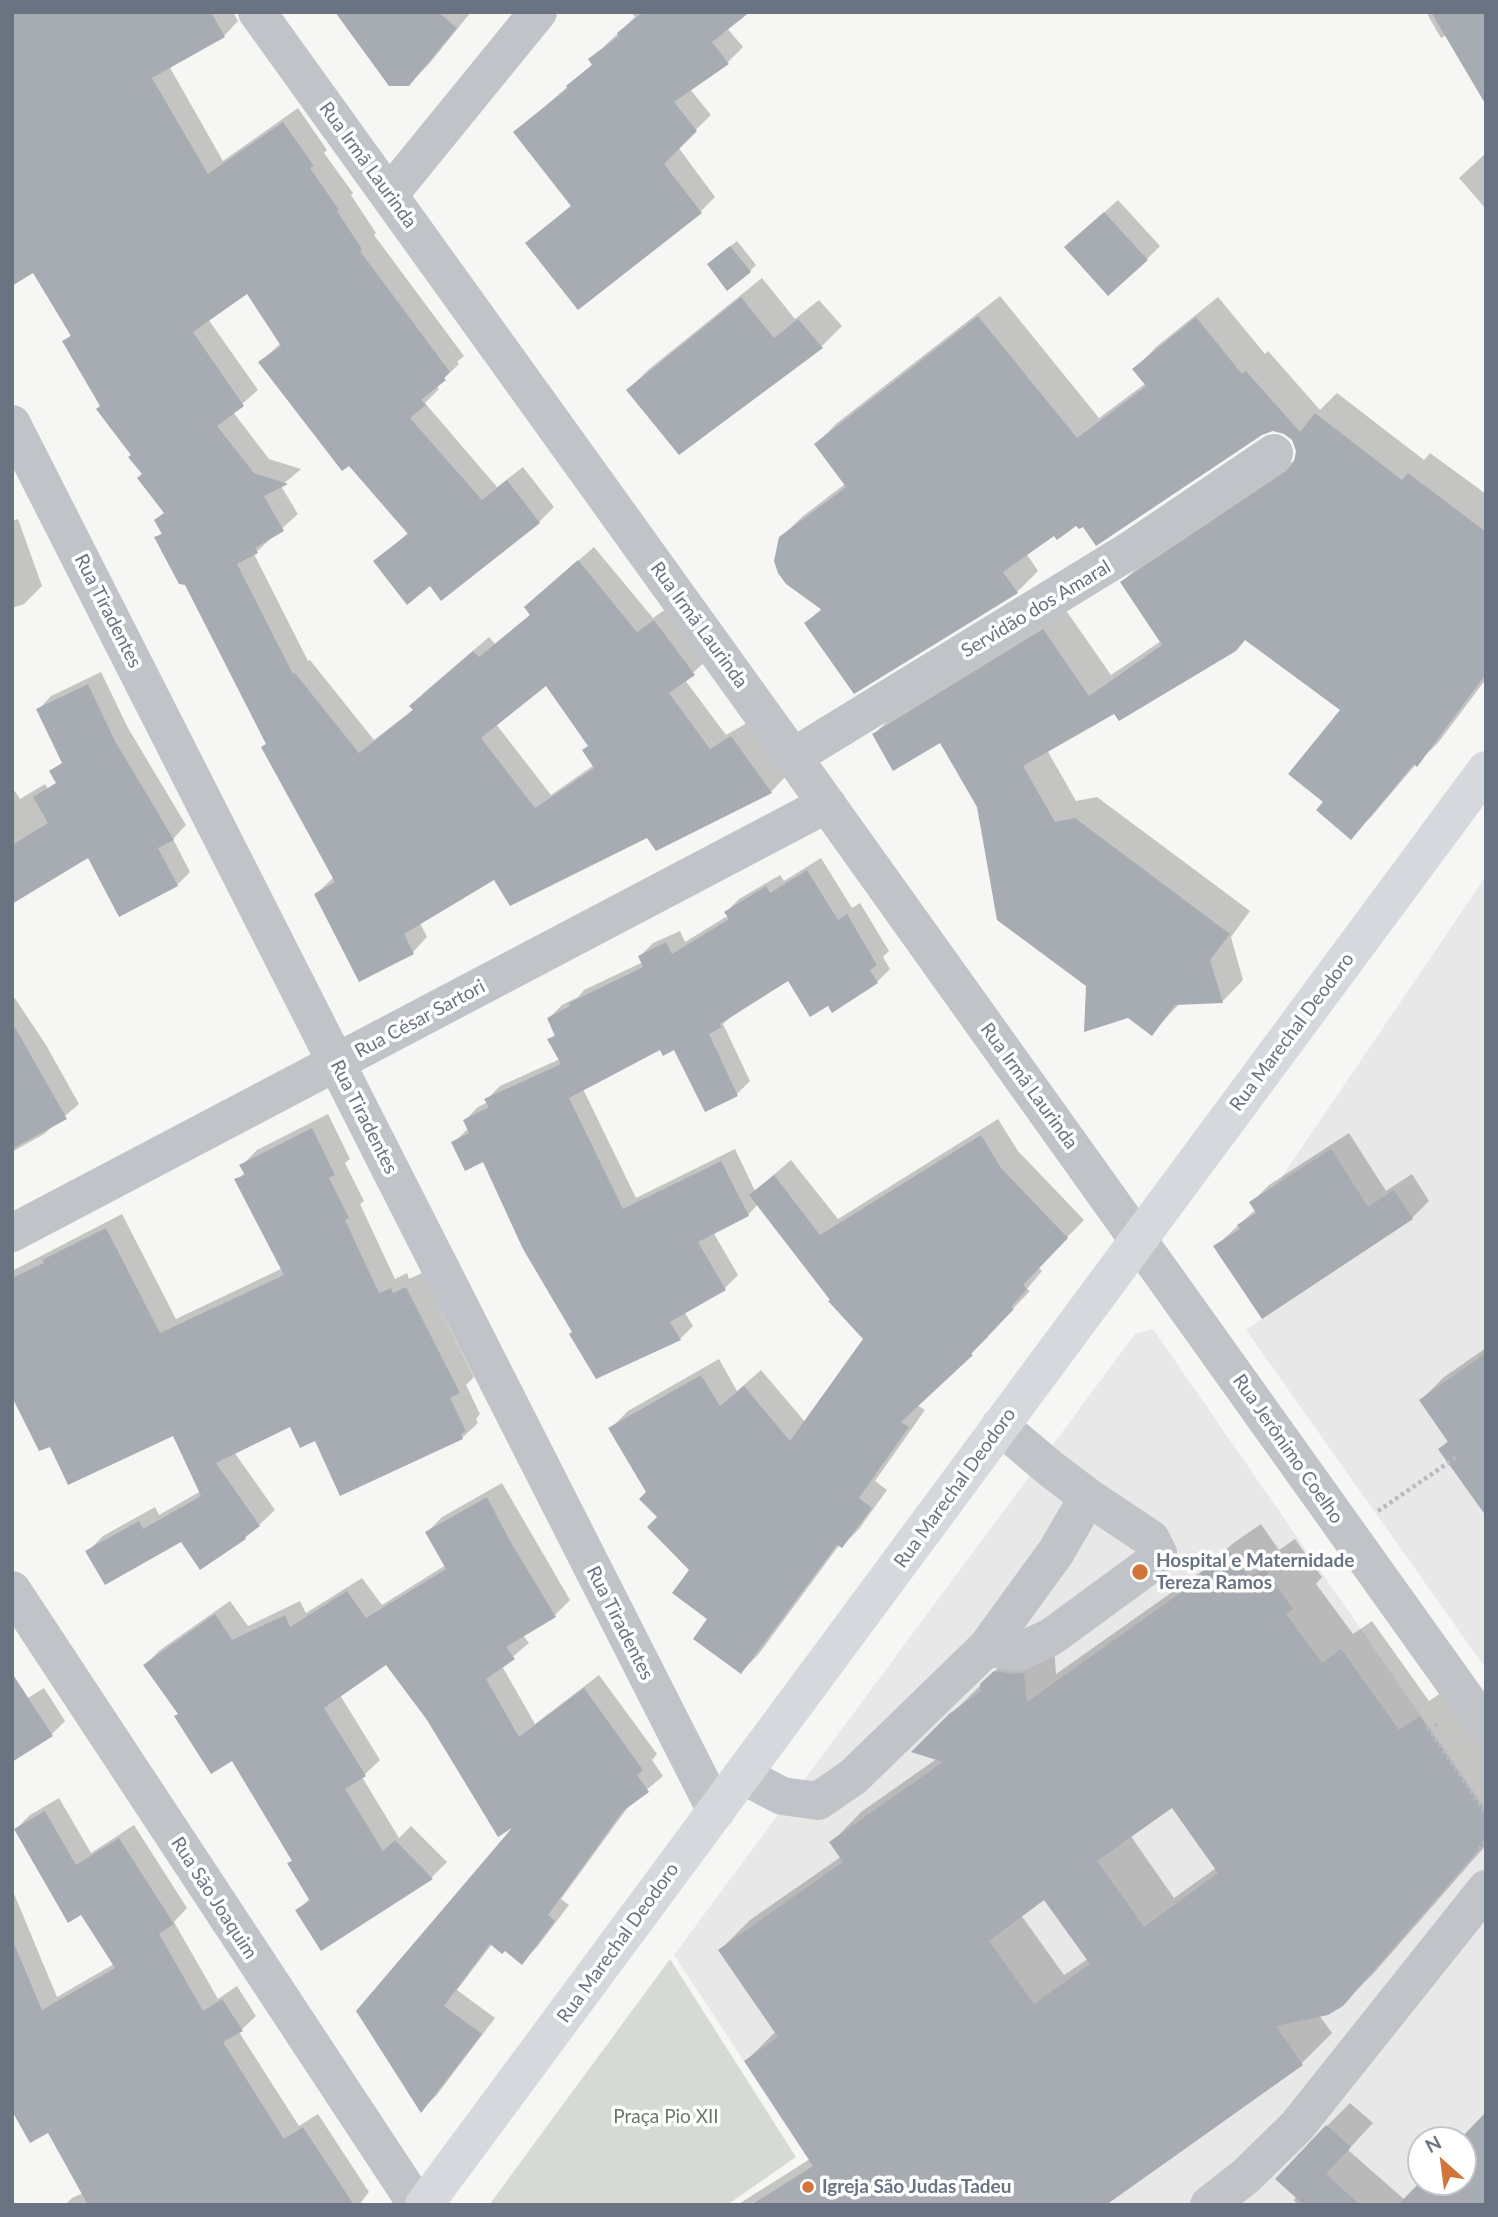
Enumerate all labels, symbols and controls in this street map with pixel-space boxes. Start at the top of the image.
street label: Rua Irmã Laurinda [315,97,421,233]
street label: Rua Tiradentes [70,550,146,672]
street label: Servidão dos Amaral [957,555,1115,663]
street label: Rua Irmã Laurinda [646,557,752,693]
street label: Rua Marechal Deodoro [1225,948,1359,1116]
street label: Rua César Sartori [351,975,489,1063]
street label: Rua Irmã Laurinda [976,1018,1082,1154]
street label: Rua Tiradentes [326,1056,402,1178]
street label: Rua Jerônimo Coelho [1228,1370,1348,1528]
street label: Rua Marechal Deodoro [889,1404,1021,1572]
place label: Hospital e Maternidade Tereza Ramos [1156,1550,1354,1594]
street label: Rua Tiradentes [582,1562,658,1684]
marker: Hospital e Maternidade Tereza Ramos [1130,1562,1150,1582]
street label: Rua São Joaquim [166,1833,262,1963]
street label: Rua Marechal Deodoro [552,1859,684,2027]
park label: Praça Pio XII [613,2106,719,2128]
north arrow [1407,2126,1477,2196]
text: N [1421,2130,1445,2157]
place label: Igreja São Judas Tadeu [822,2176,1011,2198]
marker: Igreja São Judas Tadeu [800,2179,816,2195]

